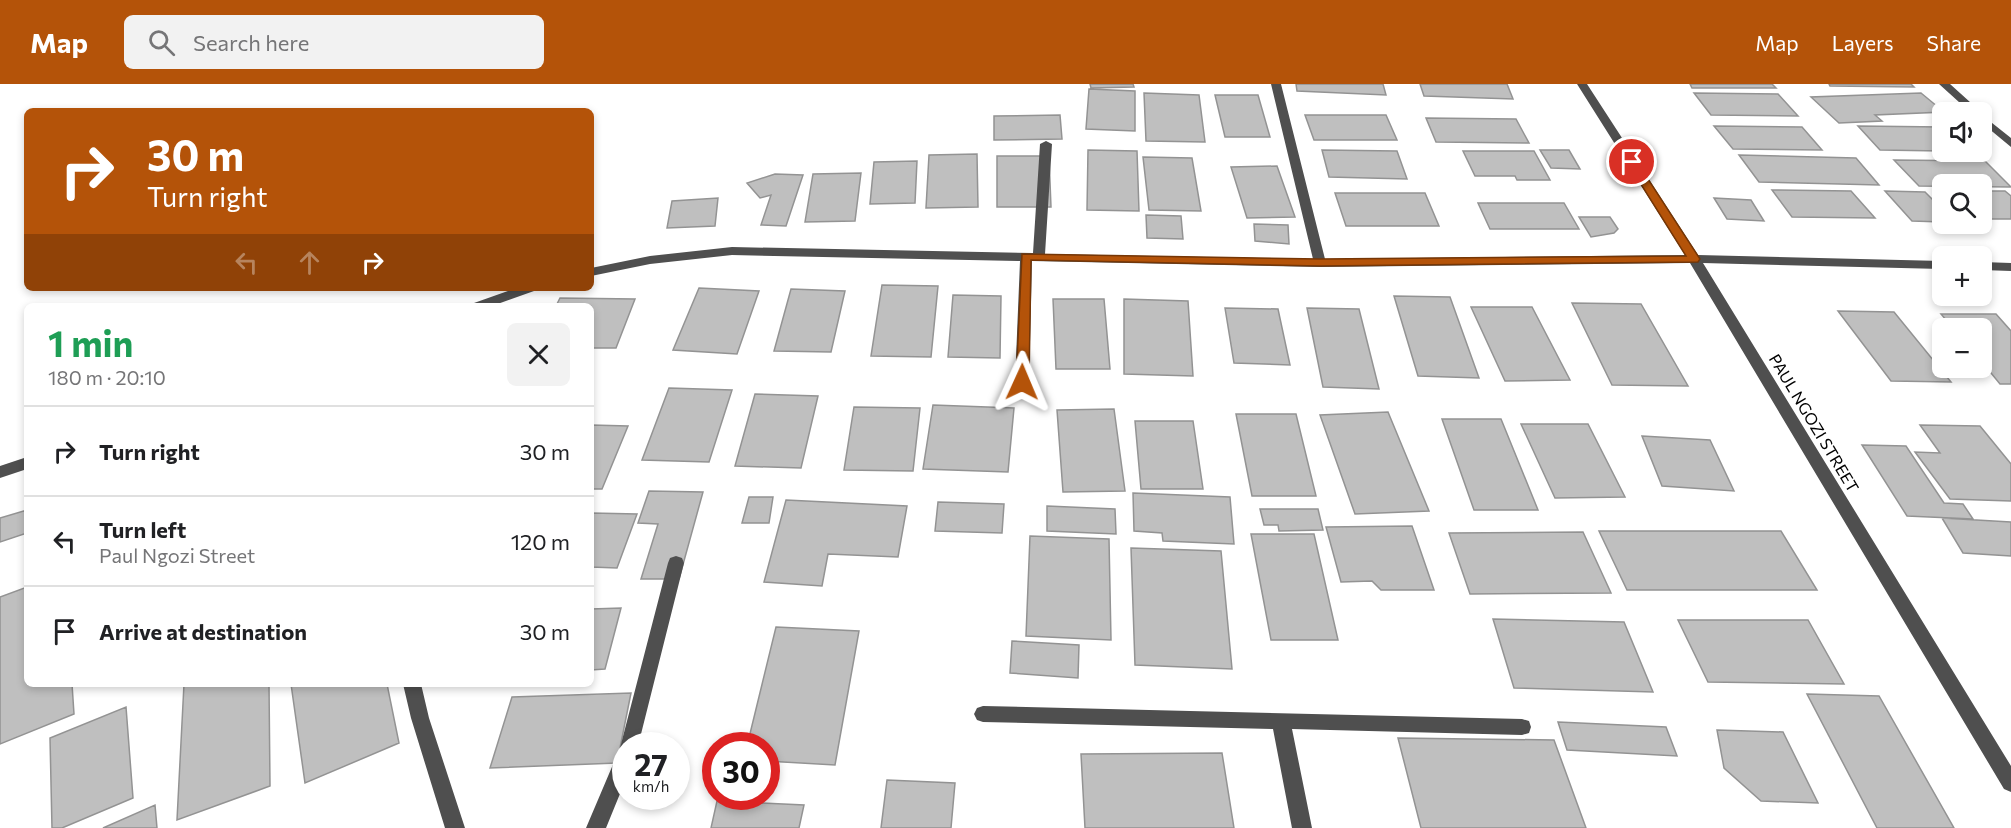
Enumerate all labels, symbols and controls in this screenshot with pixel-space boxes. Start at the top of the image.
search box [124,15,544,69]
text: Map [30,25,88,59]
icon: search [145,26,178,59]
text: Search here [193,29,309,56]
text: Map [1755,30,1799,55]
text: Layers [1832,30,1894,55]
text: Share [1927,30,1981,55]
map controls [1932,102,1992,378]
button: sound [1932,102,1992,162]
text: 30 m [147,128,244,180]
icon: right [48,132,126,210]
pin [1606,136,1657,187]
icon: arrive [1615,145,1648,178]
button: search [1932,174,1992,234]
text: Turn right [147,180,267,213]
icon: left [230,246,263,279]
icon: ahead [293,246,326,279]
icon: right [356,246,389,279]
button: + [1932,246,1992,306]
button: − [1932,318,1992,378]
text: 1 min [48,320,133,364]
button: close [507,323,570,386]
position arrow [990,350,1054,414]
street label: PAUL NGOZI STREET [1766,350,1863,495]
text: 180 m · 20:10 [48,365,166,389]
icon: right [48,435,81,468]
text: Turn right [99,438,200,465]
text: 30 m [520,438,570,465]
text: Turn left [99,516,186,543]
icon: left [48,525,81,558]
text: 120 m [511,528,570,555]
text: Paul Ngozi Street [99,543,255,567]
icon: arrive [48,615,81,648]
text: Arrive at destination [99,618,307,645]
text: 30 m [520,618,570,645]
speed limit sign: 30 [702,732,780,810]
text: 27 [634,745,668,782]
text: km/h [633,777,669,795]

